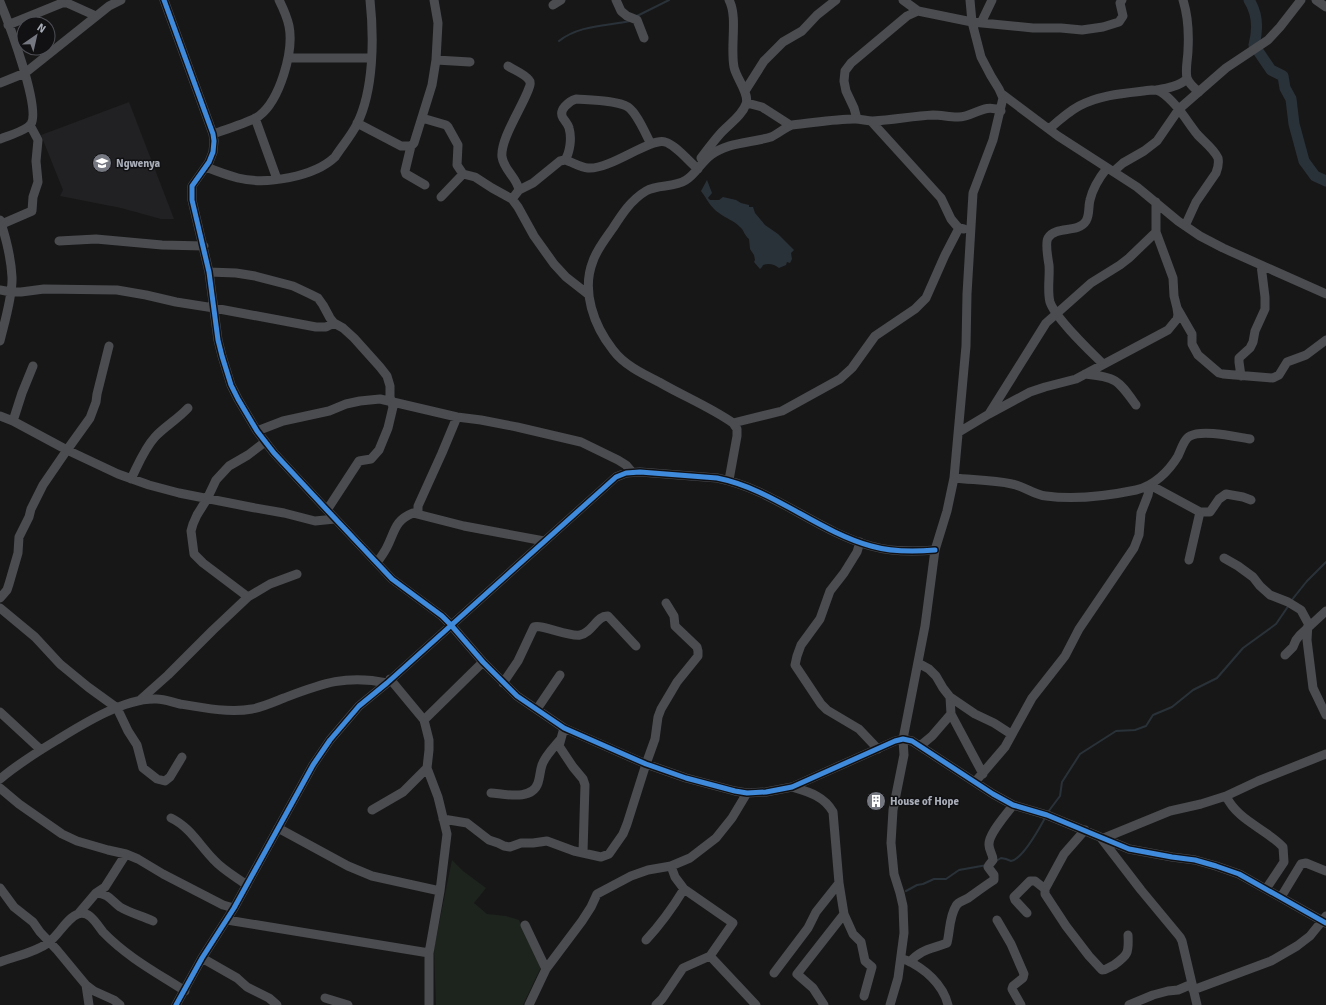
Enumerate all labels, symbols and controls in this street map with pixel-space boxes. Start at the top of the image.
north arrow [16,16,56,56]
text: N [35,21,48,36]
school or university icon: Ngwenya [91,152,113,174]
place label: Ngwenya [116,157,160,170]
building icon: House of Hope [865,790,887,812]
place label: House of Hope [890,795,959,808]

